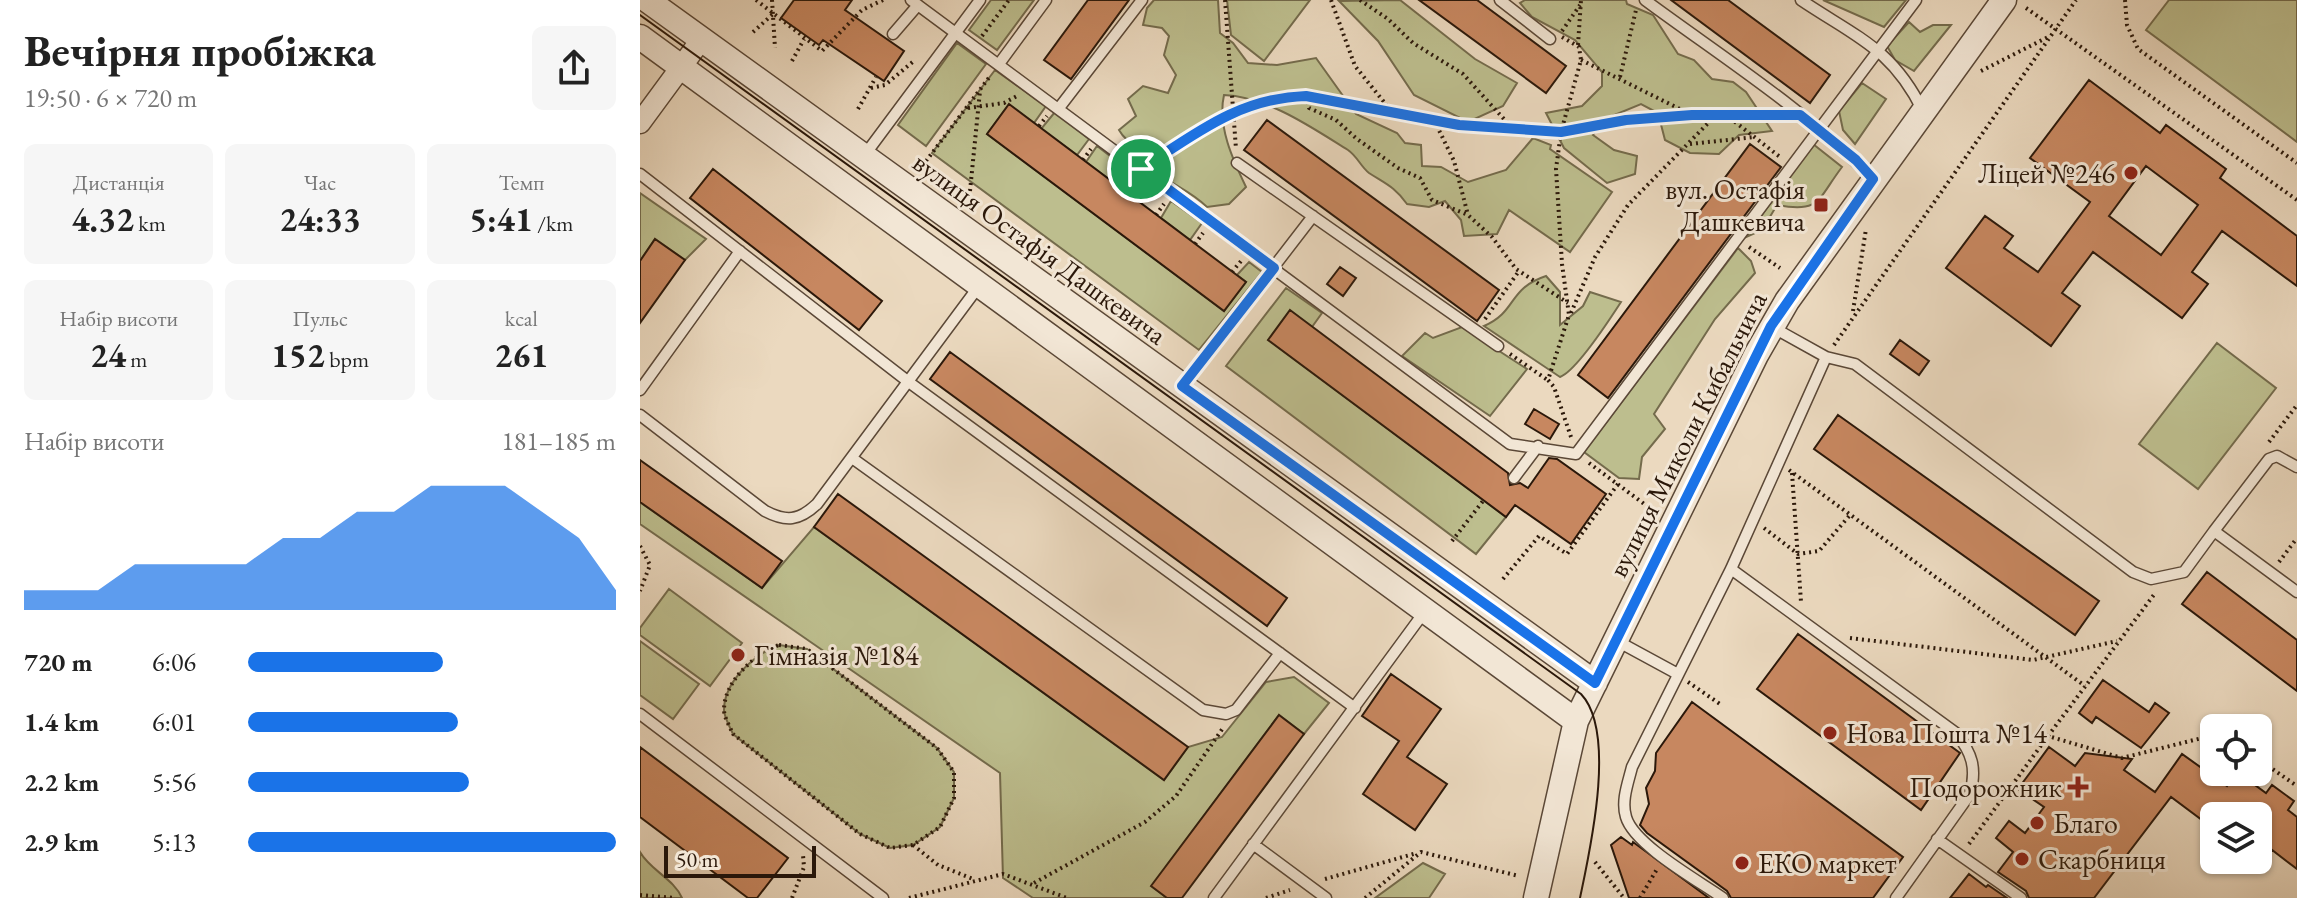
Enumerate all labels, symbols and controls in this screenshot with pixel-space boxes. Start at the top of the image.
text: Вечірня пробіжка [24,22,376,79]
button: share [532,26,616,110]
text: 19:50 · 6 × 720 m [24,81,197,115]
pin [1107,135,1175,203]
street label: вулиця Остафія Дашкевича [906,144,1175,353]
icon: arrive [1119,147,1163,191]
place label: Ліцей №246 [1978,155,2115,191]
marker: Ліцей №246 [2122,164,2140,182]
text: Дистанція [73,168,165,197]
text: Час [304,168,336,197]
text: Темп [498,168,544,197]
place label: вул. Остафія Дашкевича [1665,171,1806,239]
marker: вул. Остафія Дашкевича [1812,196,1830,214]
text: 4.32 [72,197,134,241]
text: 24:33 [279,197,361,241]
text: 5:41 [469,197,533,241]
text: km [134,209,166,238]
text: /km [533,209,573,238]
street label: вулиця Миколи Кибальчича [1599,284,1775,583]
text: Набір висоти [59,304,178,333]
text: Пульс [292,304,348,333]
text: kcal [505,304,538,333]
text: 24 [90,333,126,377]
text: 152 [271,333,325,377]
text: 261 [494,333,548,377]
text: m [126,345,147,374]
text: bpm [325,345,369,374]
text: Набір висоти [24,424,164,458]
text: 181–185 m [501,424,616,458]
place label: Гімназія №184 [754,637,919,673]
text: 720 m [24,645,92,679]
text: 6:06 [152,645,196,679]
marker: Гімназія №184 [729,646,747,664]
text: 1.4 km [24,705,99,739]
text: 6:01 [152,705,196,739]
map controls [2200,714,2272,874]
button: locate [2200,714,2272,786]
place label: Нова Пошта №14 [1846,715,2048,751]
marker: Нова Пошта №14 [1821,724,1839,742]
text: 2.2 km [24,765,99,799]
text: 5:56 [152,765,196,799]
place label: Подорожник [1909,769,2062,805]
marker: Подорожник [2069,778,2087,796]
button: layers [2200,802,2272,874]
place label: Благо [2053,805,2118,841]
marker: Благо [2028,814,2046,832]
text: 2.9 km [24,825,99,859]
text: 5:13 [152,825,196,859]
place label: Скарбниця [2038,841,2166,877]
scale bar [664,842,816,878]
text: 50 m [676,845,719,874]
place label: ЕКО маркет [1758,845,1897,881]
marker: Скарбниця [2013,850,2031,868]
marker: ЕКО маркет [1733,854,1751,872]

